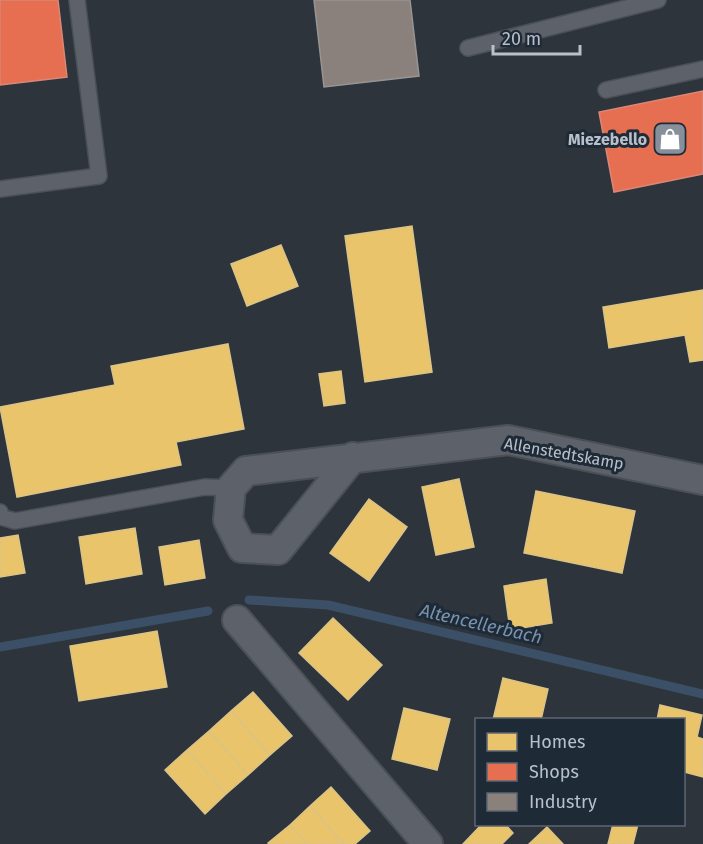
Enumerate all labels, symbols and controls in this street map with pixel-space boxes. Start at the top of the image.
scale bar [493,18,580,56]
text: 20 m [502,28,541,50]
shop icon: Miezebello [652,121,688,157]
place label: Miezebello [568,130,647,149]
street label: Allenstedtskamp [503,434,625,473]
water label: Altencellerbach [417,599,544,649]
legend [475,718,685,826]
text: Homes [529,731,585,753]
text: Shops [529,761,579,783]
text: Industry [529,791,597,813]

